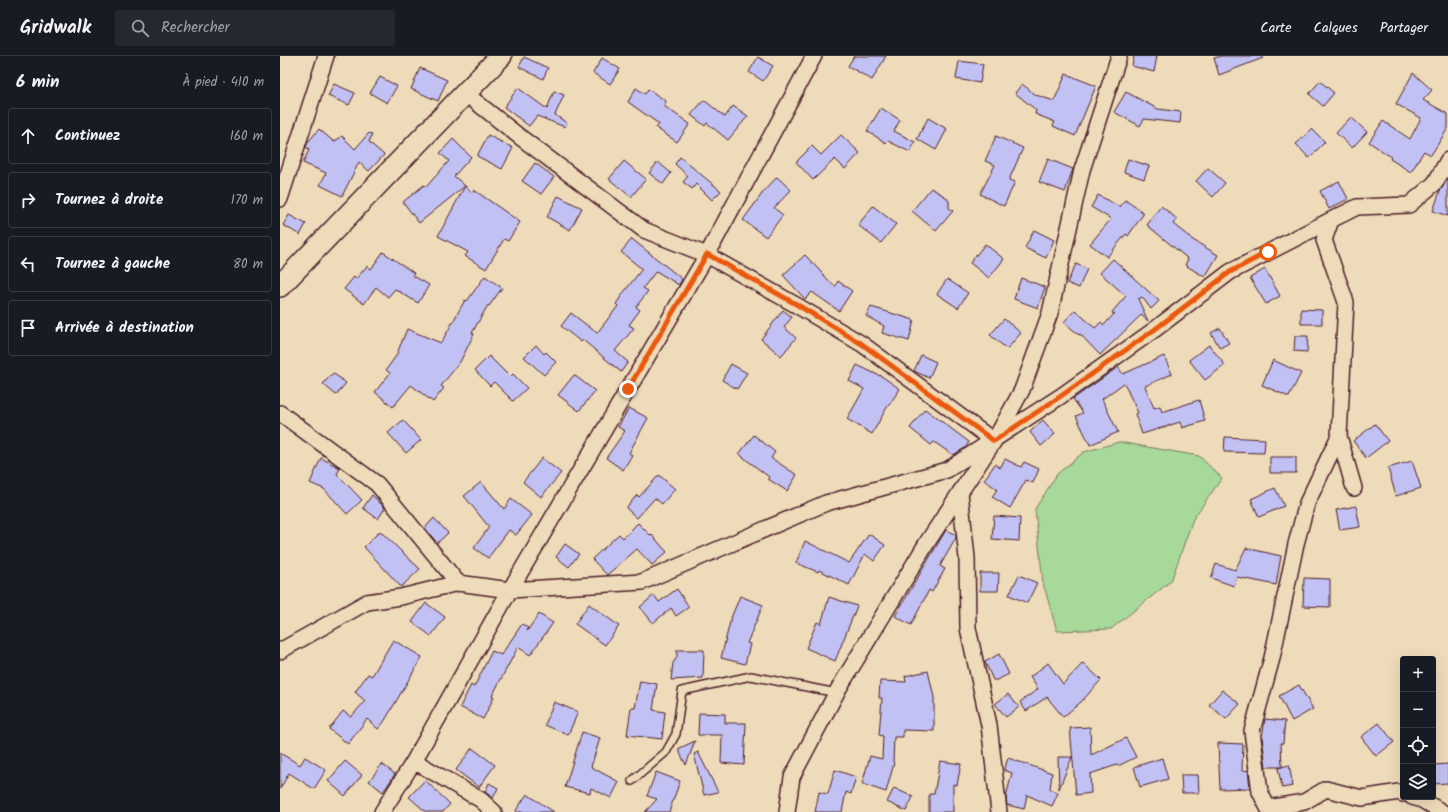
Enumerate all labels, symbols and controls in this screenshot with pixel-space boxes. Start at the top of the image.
search box [115,10,395,46]
text: Gridwalk [20,13,91,43]
text: Rechercher [161,16,229,40]
icon: search [129,17,151,39]
text: Carte [1260,17,1292,39]
text: Calques [1314,17,1358,39]
text: Partager [1380,17,1428,39]
text: 6 min [16,69,60,96]
text: À pied · 410 m [182,72,264,93]
text: Continuez [55,124,120,148]
icon: ahead [17,125,39,147]
text: 160 m [230,126,263,147]
text: Tournez à droite [55,188,163,212]
icon: right [17,189,39,211]
text: 170 m [231,190,263,211]
route start [1259,243,1277,261]
text: Tournez à gauche [55,252,170,276]
icon: left [17,253,39,275]
text: 80 m [233,254,263,275]
text: Arrivée à destination [55,316,194,340]
icon: arrive [17,317,39,339]
route end [619,380,637,398]
map controls [1400,656,1436,800]
button: + [1400,656,1436,692]
button: − [1400,692,1436,728]
button: locate [1400,728,1436,764]
button: layers [1400,764,1436,800]

